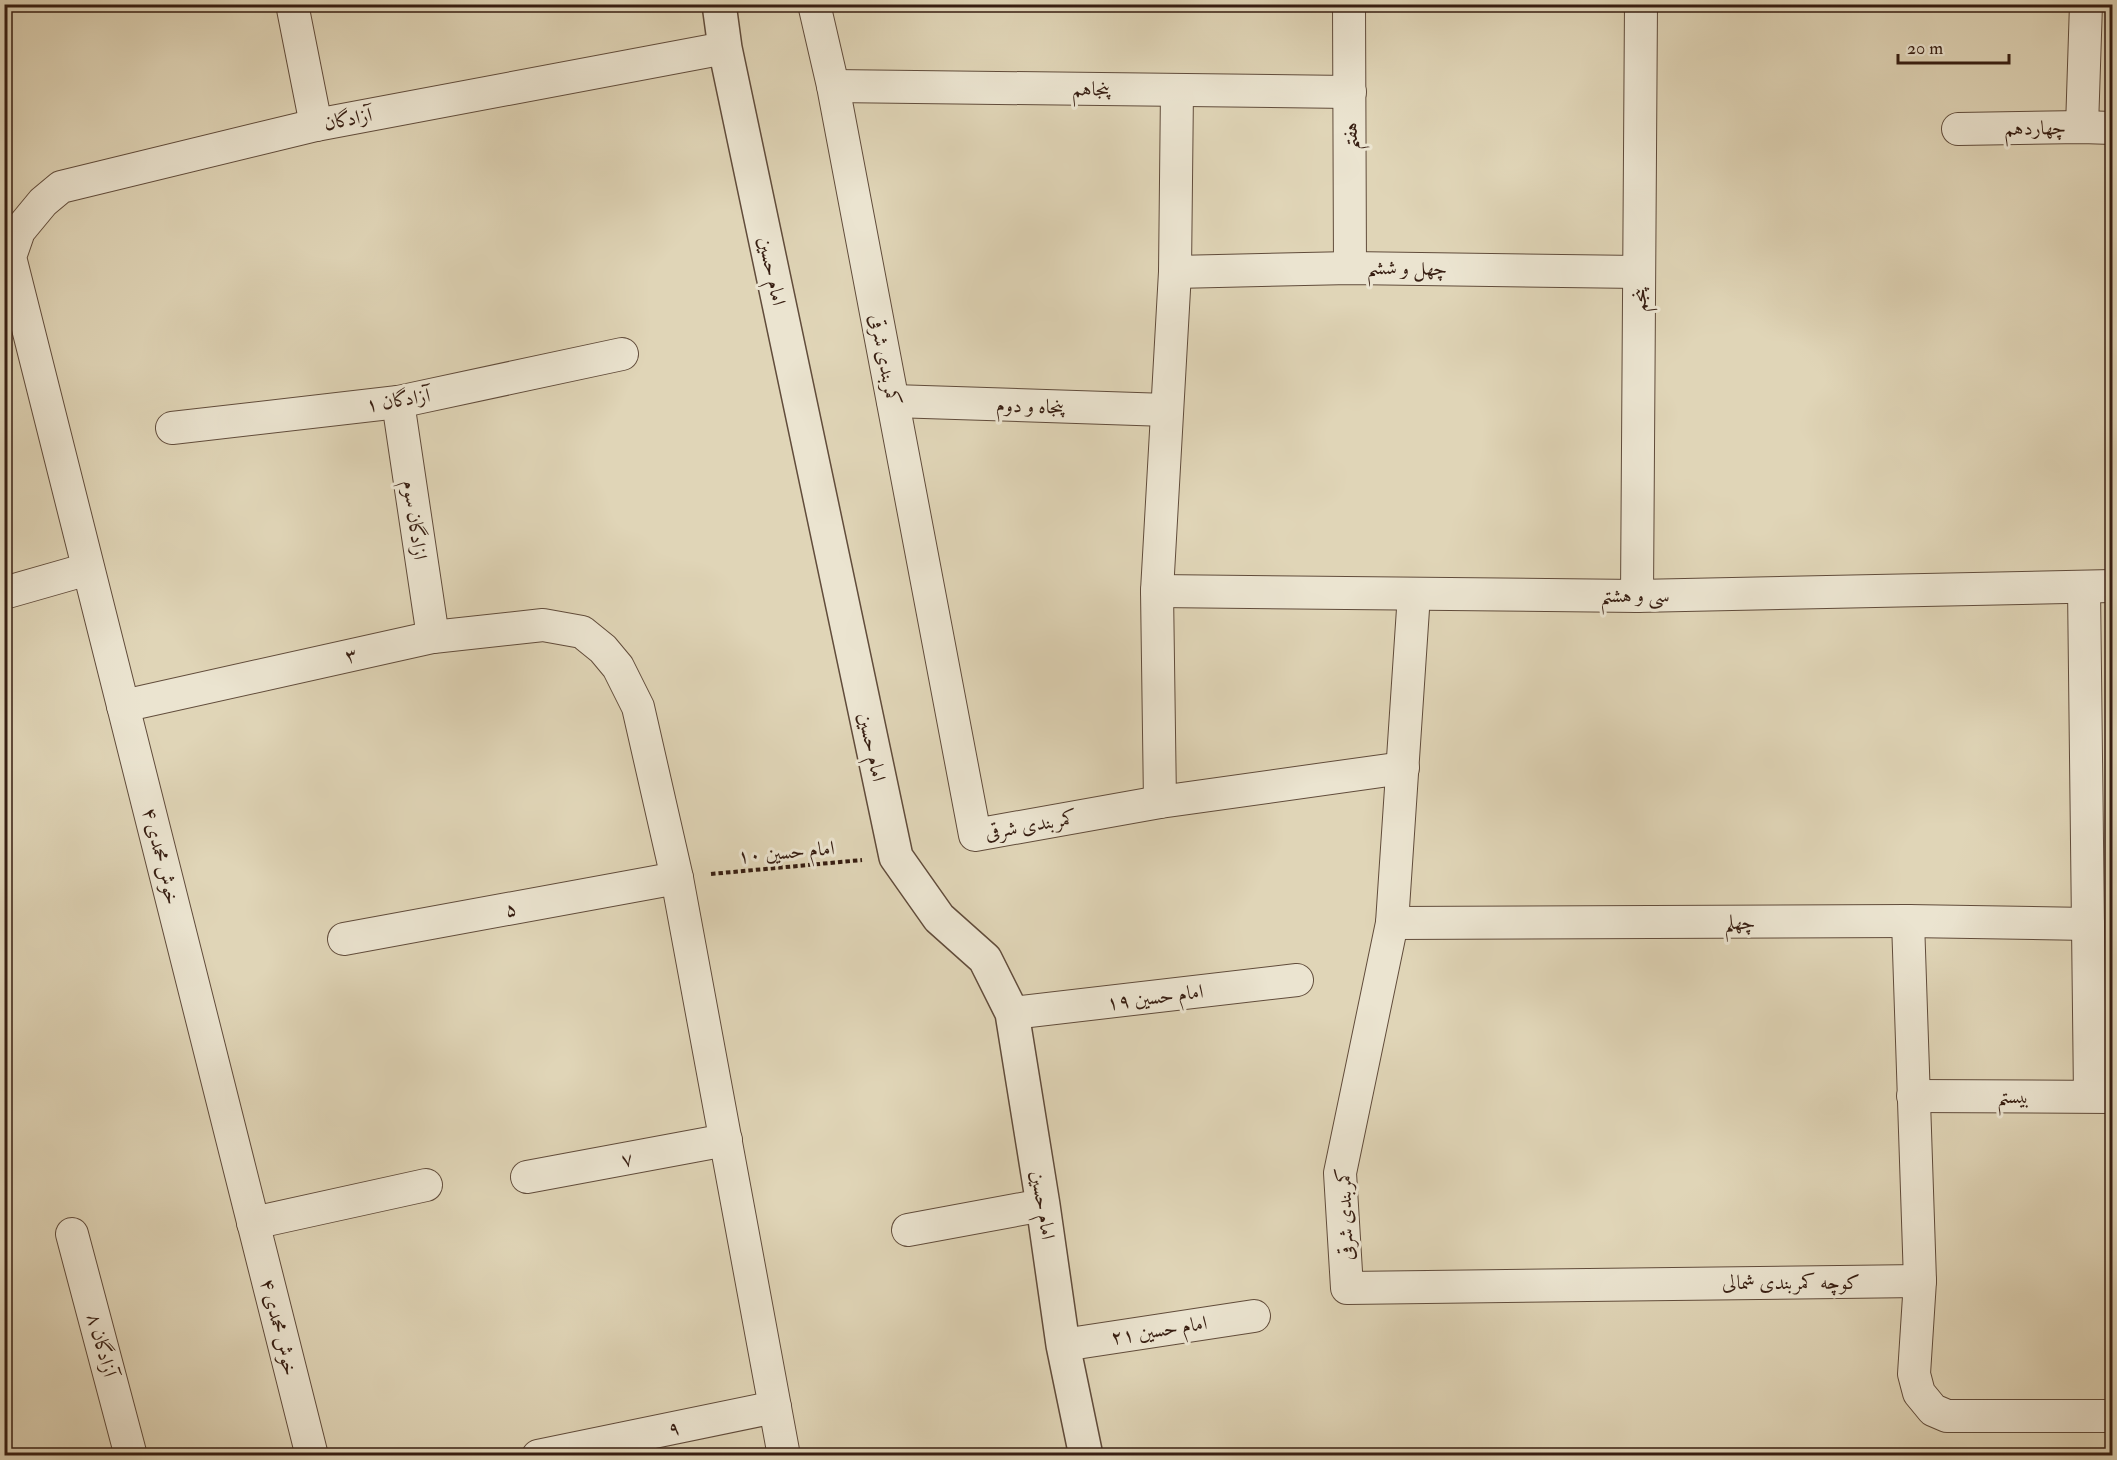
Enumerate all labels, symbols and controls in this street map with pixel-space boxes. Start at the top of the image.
scale bar [1898,27,2009,65]
text: 20 m [1907,37,1943,60]
street label: پنجاهم [1072,76,1112,108]
street label: آزادگان [322,102,377,136]
street label: چهاردهم [2004,115,2066,147]
street label: هفتم [1338,122,1370,150]
street label: امام حسین [748,234,791,309]
street label: چهل و ششم [1366,255,1447,288]
street label: پنجم [1627,286,1658,312]
street label: کمربندی شرقی [863,312,906,408]
street label: آزادگان ۱ [364,382,434,417]
street label: پنجاه و دوم [995,392,1066,425]
street label: ازادگان سوم [392,479,433,562]
street label: سی و هشتم [1600,583,1670,615]
street label: ۳ [342,642,360,668]
street label: امام حسین [848,710,891,785]
street label: خوش محمدی ۴ [137,805,185,907]
street label: کمربندی شرقی [983,805,1079,846]
street label: امام حسین ۱۰ [736,835,836,874]
street label: ۵ [503,896,519,922]
street label: چهلم [1725,910,1755,943]
street label: امام حسین ۱۹ [1105,979,1205,1020]
street label: بیستم [1997,1084,2029,1116]
street label: ۷ [619,1146,635,1172]
street label: کمربندی شرقی [1331,1167,1360,1261]
street label: امام حسین [1020,1169,1061,1242]
street label: کوچه کمربندی شمالی [1722,1270,1860,1296]
street label: خوش محمدی ۴ [255,1276,303,1378]
street label: امام حسین ۲۱ [1109,1310,1210,1355]
street label: آزادگان ۸ [82,1311,123,1382]
street label: ۹ [666,1415,682,1441]

